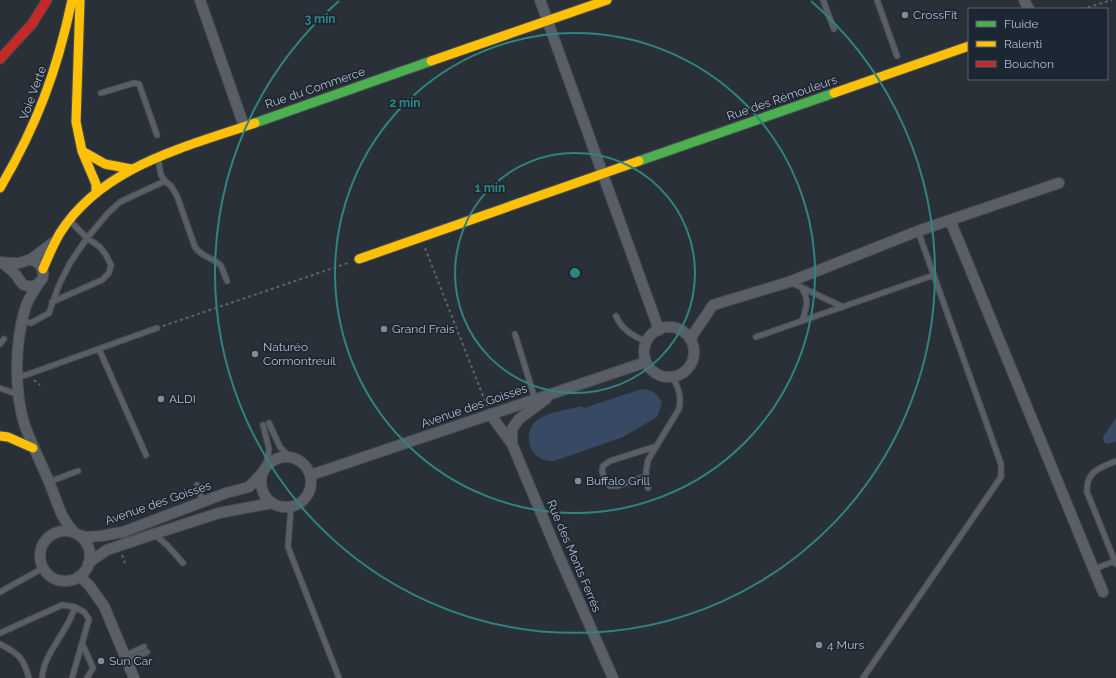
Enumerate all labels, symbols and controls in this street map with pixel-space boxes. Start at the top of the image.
place label: CrossFit [913,8,958,22]
legend [968,8,1108,80]
marker: CrossFit [900,10,910,20]
text: 3 min [304,12,336,26]
text: Fluide [1004,17,1039,31]
text: Ralenti [1004,37,1042,51]
text: Bouchon [1004,57,1054,71]
street label: Voie Verte [17,64,49,122]
street label: Rue du Commerce [263,64,367,112]
street label: Rue des Rémouleurs [725,72,839,123]
text: 2 min [389,96,421,110]
text: 1 min [475,181,505,195]
centre of rings [568,266,582,280]
place label: Grand Frais [392,322,455,336]
marker: Grand Frais [379,324,389,334]
place label: Naturéo Cormontreuil [263,340,337,368]
marker: Naturéo Cormontreuil [250,349,260,359]
street label: Avenue des Goisses [419,381,529,431]
place label: ALDI [169,392,196,406]
marker: ALDI [156,394,166,404]
place label: Buffalo Grill [586,474,651,488]
marker: Buffalo Grill [573,476,583,486]
street label: Avenue des Goisses [103,478,213,528]
street label: Rue des Monts Ferrés [544,498,604,614]
place label: 4 Murs [827,638,864,652]
marker: 4 Murs [814,640,824,650]
place label: Sun Car [109,654,153,668]
marker: Sun Car [96,656,106,666]

